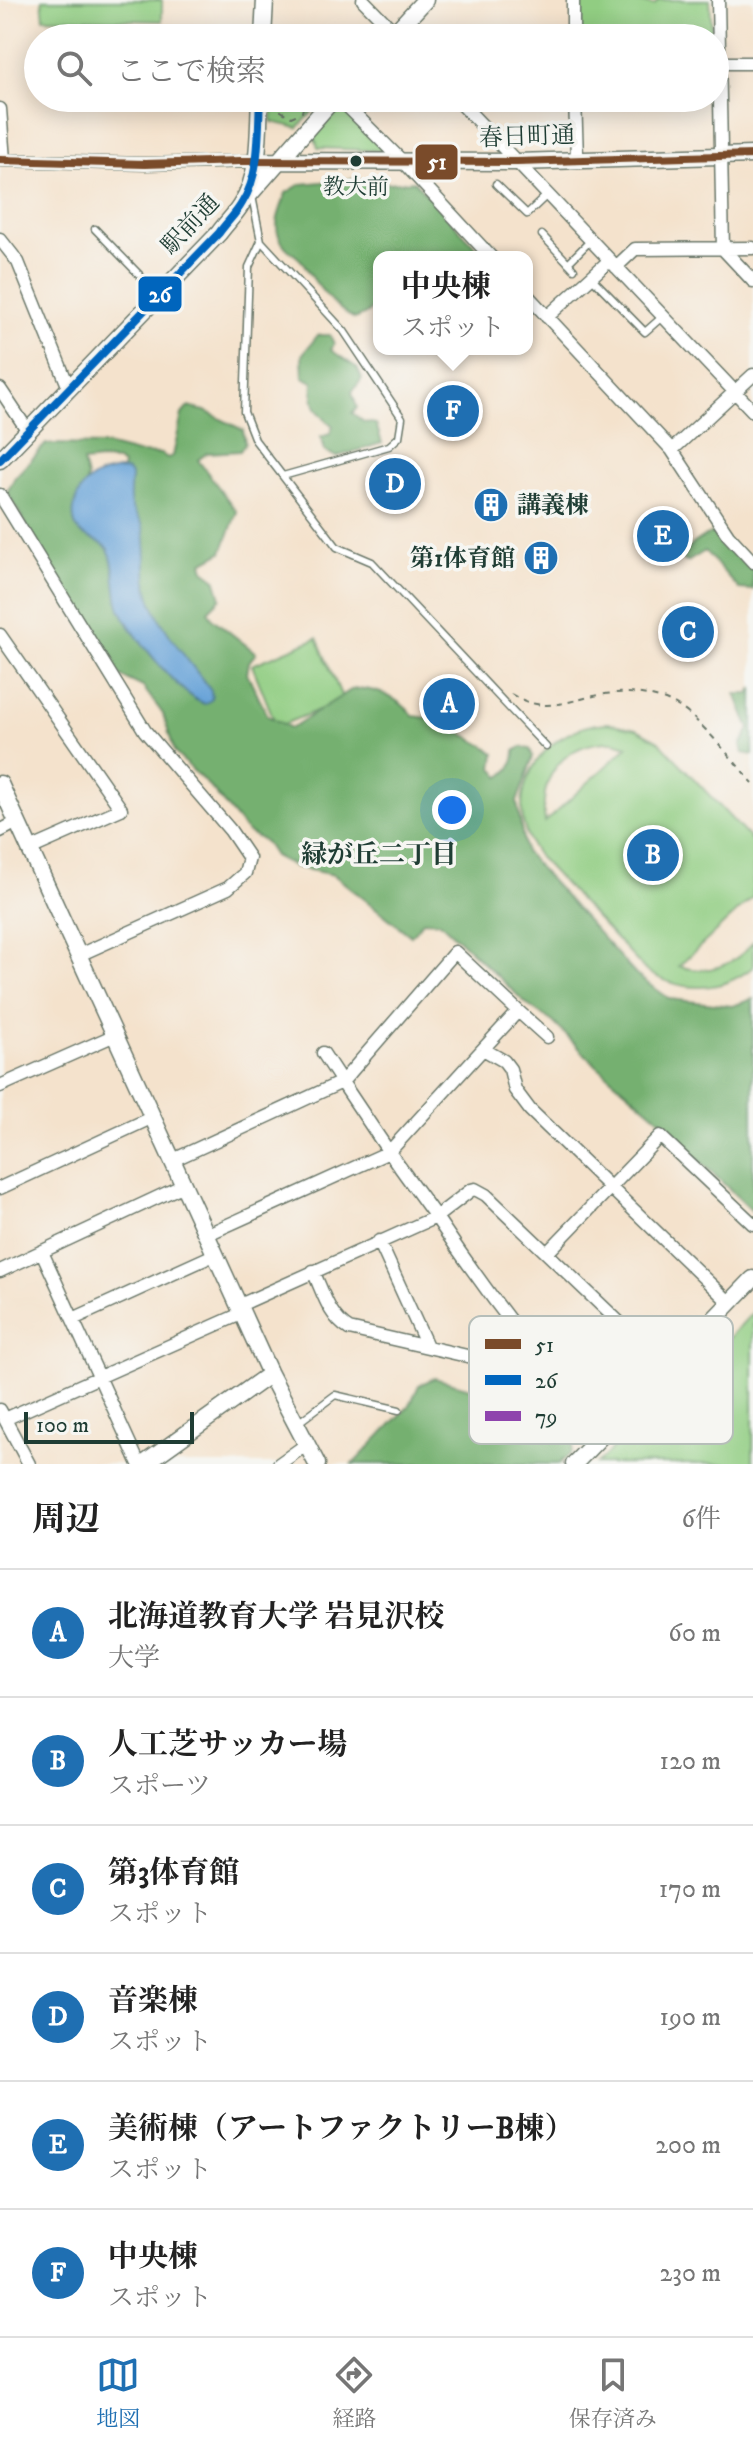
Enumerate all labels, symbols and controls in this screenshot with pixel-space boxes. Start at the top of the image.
search box [24,24,729,112]
icon: search [52,46,96,90]
text: ここで検索 [116,54,266,91]
street label: 春日町通 [479,120,576,154]
line badge: 51 [414,143,459,181]
text: 51 [426,149,447,176]
marker: 教大前 [348,153,364,169]
place label: 教大前 [323,174,389,201]
street label: 駅前通 [155,188,226,261]
popup [373,251,533,355]
text: 中央棟 [401,269,491,306]
line badge: 26 [137,275,183,313]
text: 26 [149,282,173,309]
text: スポット [401,312,505,345]
pin: F [427,381,479,441]
pin: D [369,454,421,514]
building icon: 講義棟 [472,486,510,524]
place label: 講義棟 [517,491,589,521]
pin: E [637,506,689,566]
building icon: 第1体育館 [522,539,560,577]
place label: 第1体育館 [410,544,515,574]
pin: C [662,602,714,662]
pin: A [423,674,475,734]
your location [432,790,472,830]
pin: B [627,825,679,885]
district label: 緑が丘二丁目 [301,839,457,872]
legend [469,1316,733,1444]
text: 51 [535,1332,554,1359]
text: 26 [535,1368,559,1395]
text: 79 [535,1404,558,1431]
scale bar [24,1408,194,1444]
text: 100 m [36,1412,89,1439]
text: 周辺 [32,1499,100,1541]
text: 6件 [681,1503,721,1536]
text: 北海道教育大学 岩見沢校 [108,1599,444,1636]
text: A [50,1617,66,1650]
text: 60 m [668,1617,721,1650]
text: 大学 [108,1642,160,1675]
text: 人工芝サッカー場 [108,1727,347,1764]
text: B [50,1745,66,1778]
text: 120 m [660,1745,721,1778]
text: スポーツ [108,1770,211,1803]
text: 第3体育館 [108,1855,239,1892]
text: C [49,1873,67,1906]
text: 170 m [659,1873,721,1906]
text: スポット [108,1898,212,1931]
text: 音楽棟 [108,1983,198,2020]
text: D [48,2001,68,2034]
text: 190 m [659,2001,721,2034]
text: スポット [108,2026,212,2059]
text: 美術棟（アートファクトリーB棟） [108,2111,575,2148]
text: E [49,2129,67,2162]
text: 200 m [655,2129,721,2162]
text: スポット [108,2154,212,2187]
text: 中央棟 [108,2239,198,2276]
text: F [50,2257,66,2290]
text: 230 m [659,2257,721,2290]
text: スポット [108,2282,212,2315]
tab: 地図 [96,2353,140,2433]
tab: 経路 [332,2353,377,2433]
tab: 保存済み [569,2353,657,2433]

